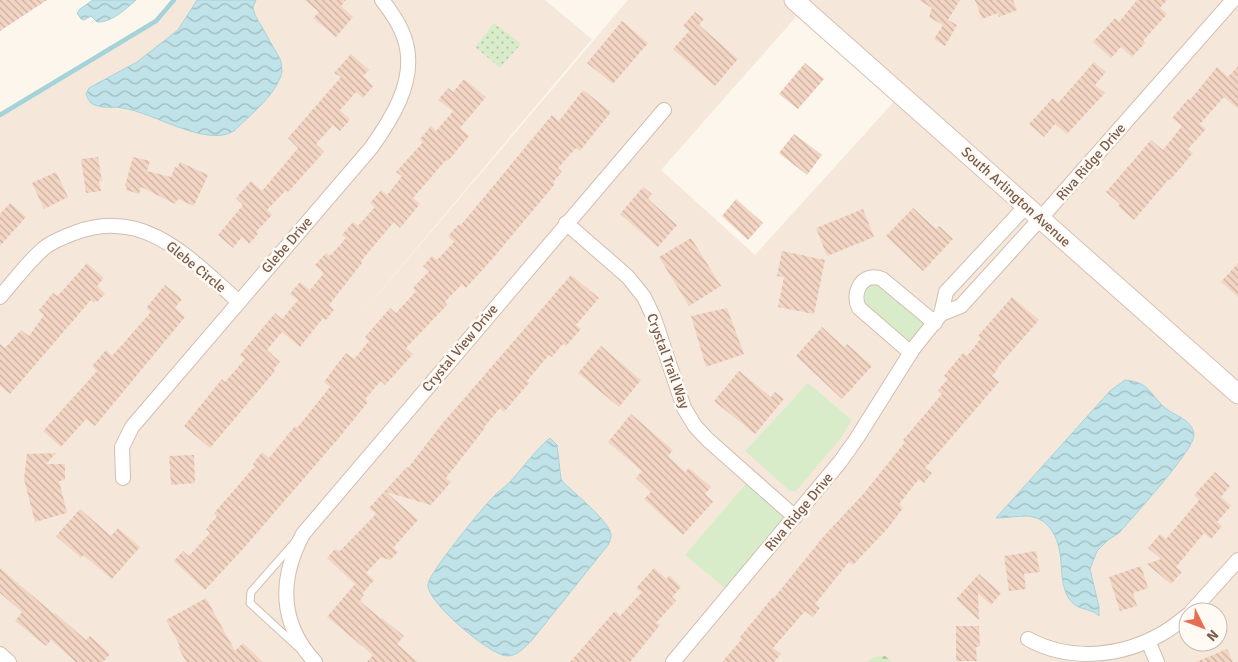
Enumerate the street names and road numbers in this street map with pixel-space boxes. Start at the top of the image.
street label: Riva Ridge Drive [1053,120,1129,204]
street label: South Arlington Avenue [958,143,1074,251]
street label: Glebe Drive [258,213,316,277]
street label: Glebe Circle [163,238,229,296]
street label: Crystal View Drive [418,301,502,395]
street label: Crystal Trail Way [643,311,693,411]
street label: Riva Ridge Drive [761,469,837,555]

